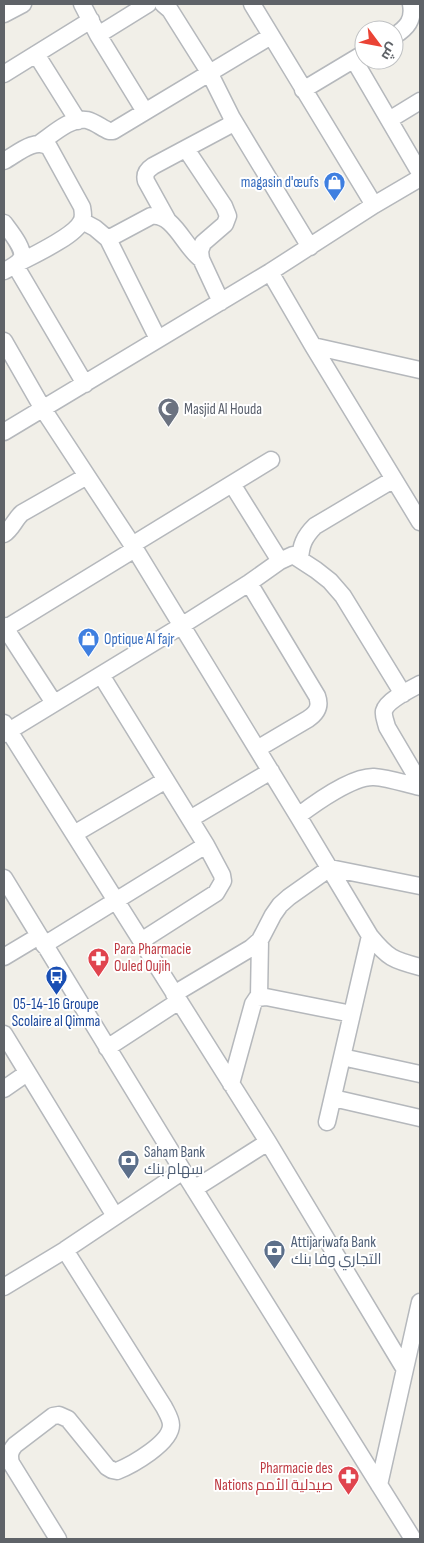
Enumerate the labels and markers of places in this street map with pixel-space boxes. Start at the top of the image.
shop icon: magasin d'œufs [323,170,347,201]
place label: magasin d'œufs [241,173,319,192]
mosque icon: Masjid Al Houda [156,397,180,428]
place label: Masjid Al Houda [184,400,262,419]
shop icon: Optique Al fajr [76,627,100,658]
place label: Optique Al fajr [104,630,175,649]
place label: Para Pharmacie Ouled Oujih [114,940,191,976]
pharmacy icon: Para Pharmacie Ouled Oujih [86,946,110,977]
bus stop icon: 05-14-16 Groupe Scolaire al Qimma [44,964,68,995]
place label: 05-14-16 Groupe Scolaire al Qimma [12,995,101,1031]
place label: Saham Bank سهام بنك [144,1143,205,1179]
bank icon: Saham Bank سهام بنك [116,1149,140,1180]
place label: Attijariwafa Bank التجاري وفا بنك [290,1233,382,1271]
bank icon: Attijariwafa Bank التجاري وفا بنك [263,1239,287,1270]
place label: Pharmacie des Nations صيدلية الأمم [214,1459,333,1495]
pharmacy icon: Pharmacie des Nations صيدلية الأمم [337,1465,361,1496]

